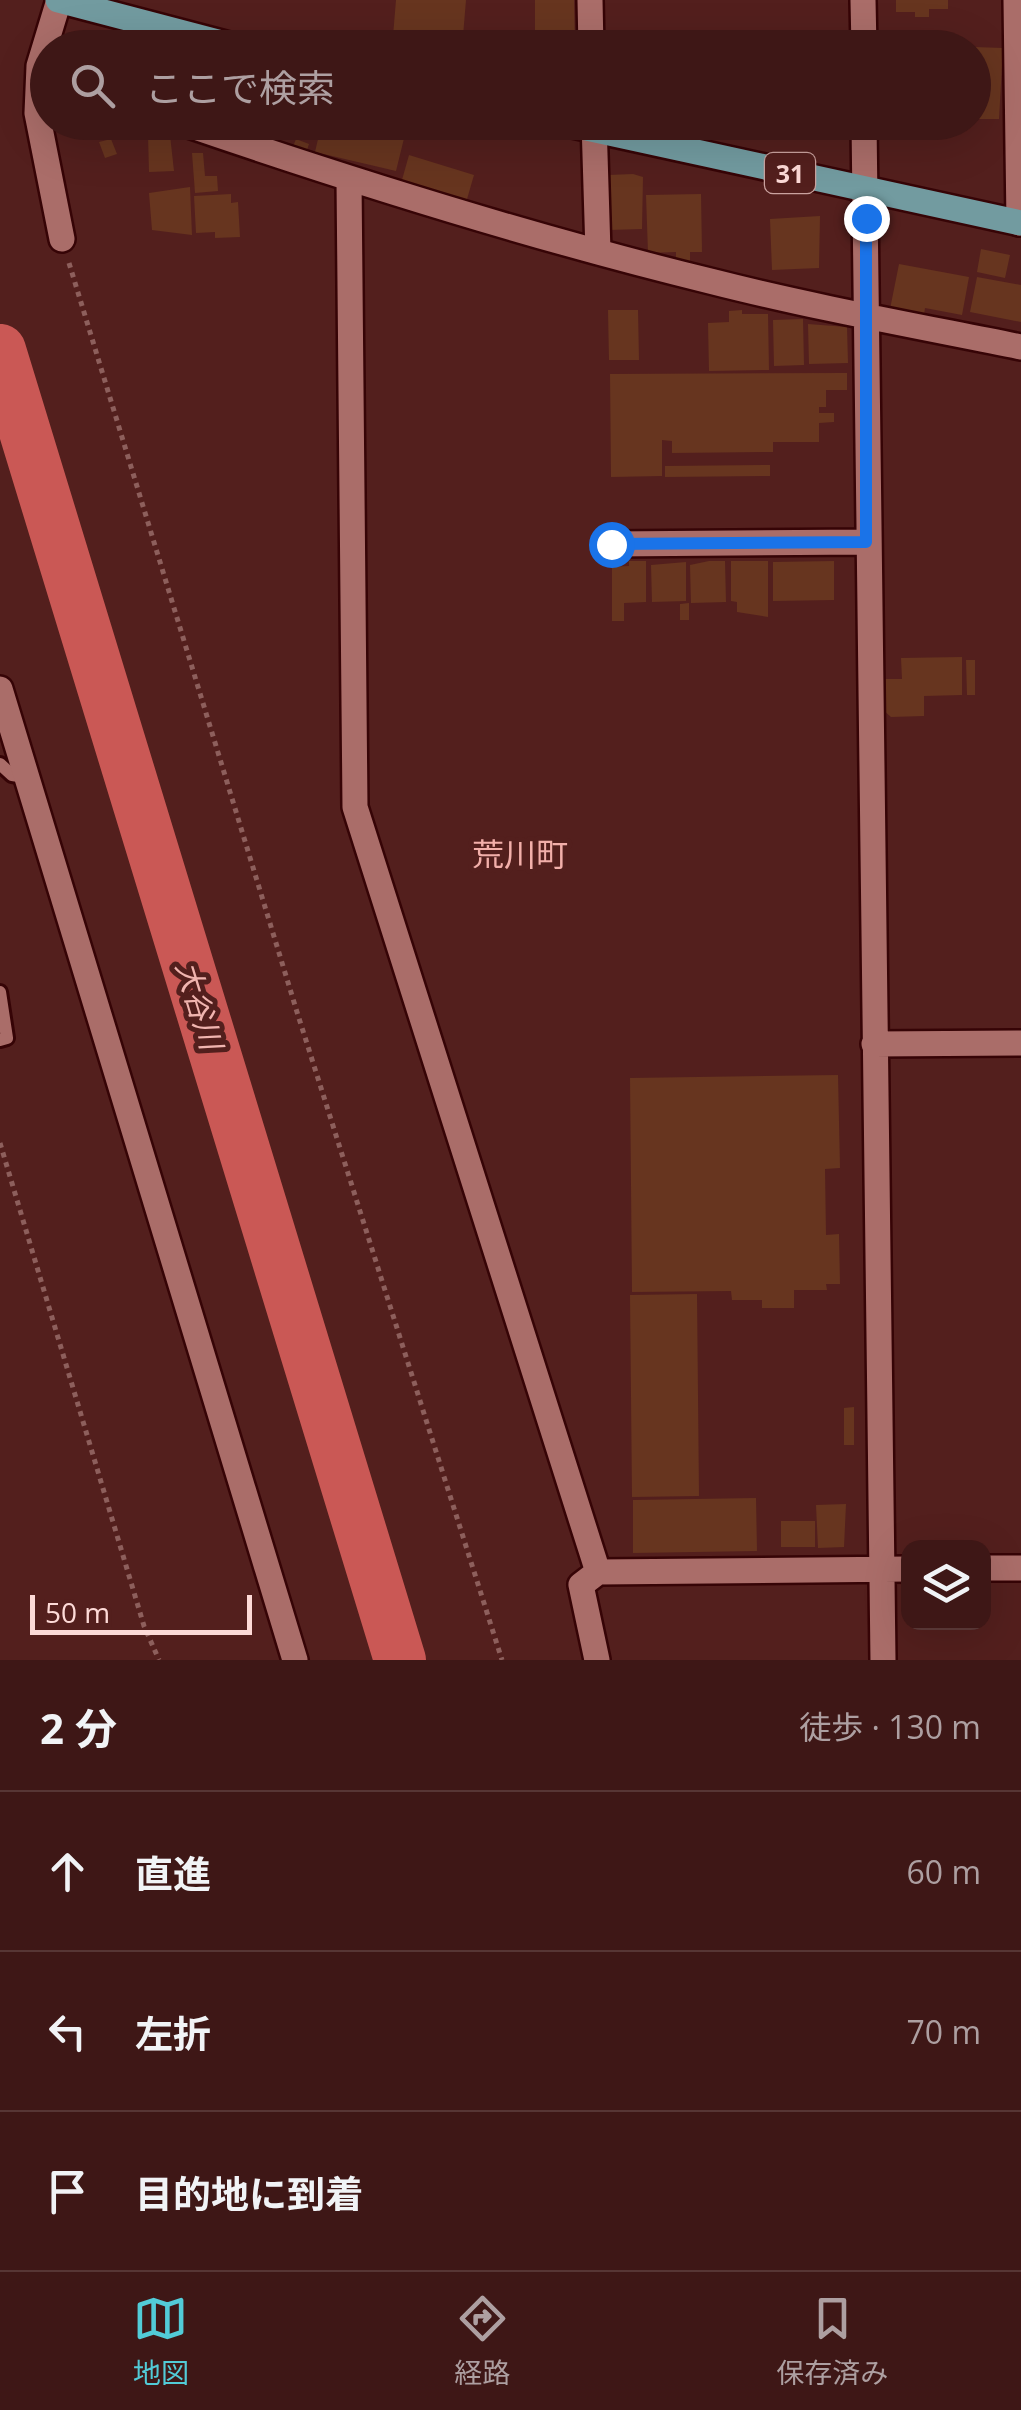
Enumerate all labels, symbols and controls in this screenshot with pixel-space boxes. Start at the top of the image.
search box [30,30,991,140]
icon: search [65,58,120,113]
text: ここで検索 [145,61,335,113]
road number: 31 [765,153,815,193]
route end [844,196,890,242]
route start [589,522,635,568]
district label: 荒川町 [472,832,568,875]
water label: 大谷川 [167,956,234,1057]
map controls [901,1540,991,1630]
button: layers [901,1540,991,1630]
scale bar [30,1590,252,1634]
text: 50 m [45,1593,110,1631]
text: 2 分 [40,1699,117,1756]
text: 徒歩 · 130 m [799,1705,981,1748]
icon: ahead [40,1844,95,1899]
text: 直進 [135,1847,211,1899]
text: 60 m [906,1850,981,1893]
icon: left [40,2004,95,2059]
text: 左折 [135,2007,211,2059]
text: 70 m [906,2010,981,2053]
icon: arrive [40,2164,95,2219]
text: 目的地に到着 [135,2167,363,2219]
tab: 地図 [133,2291,189,2391]
tab: 経路 [454,2291,510,2391]
tab: 保存済み [776,2291,888,2391]

